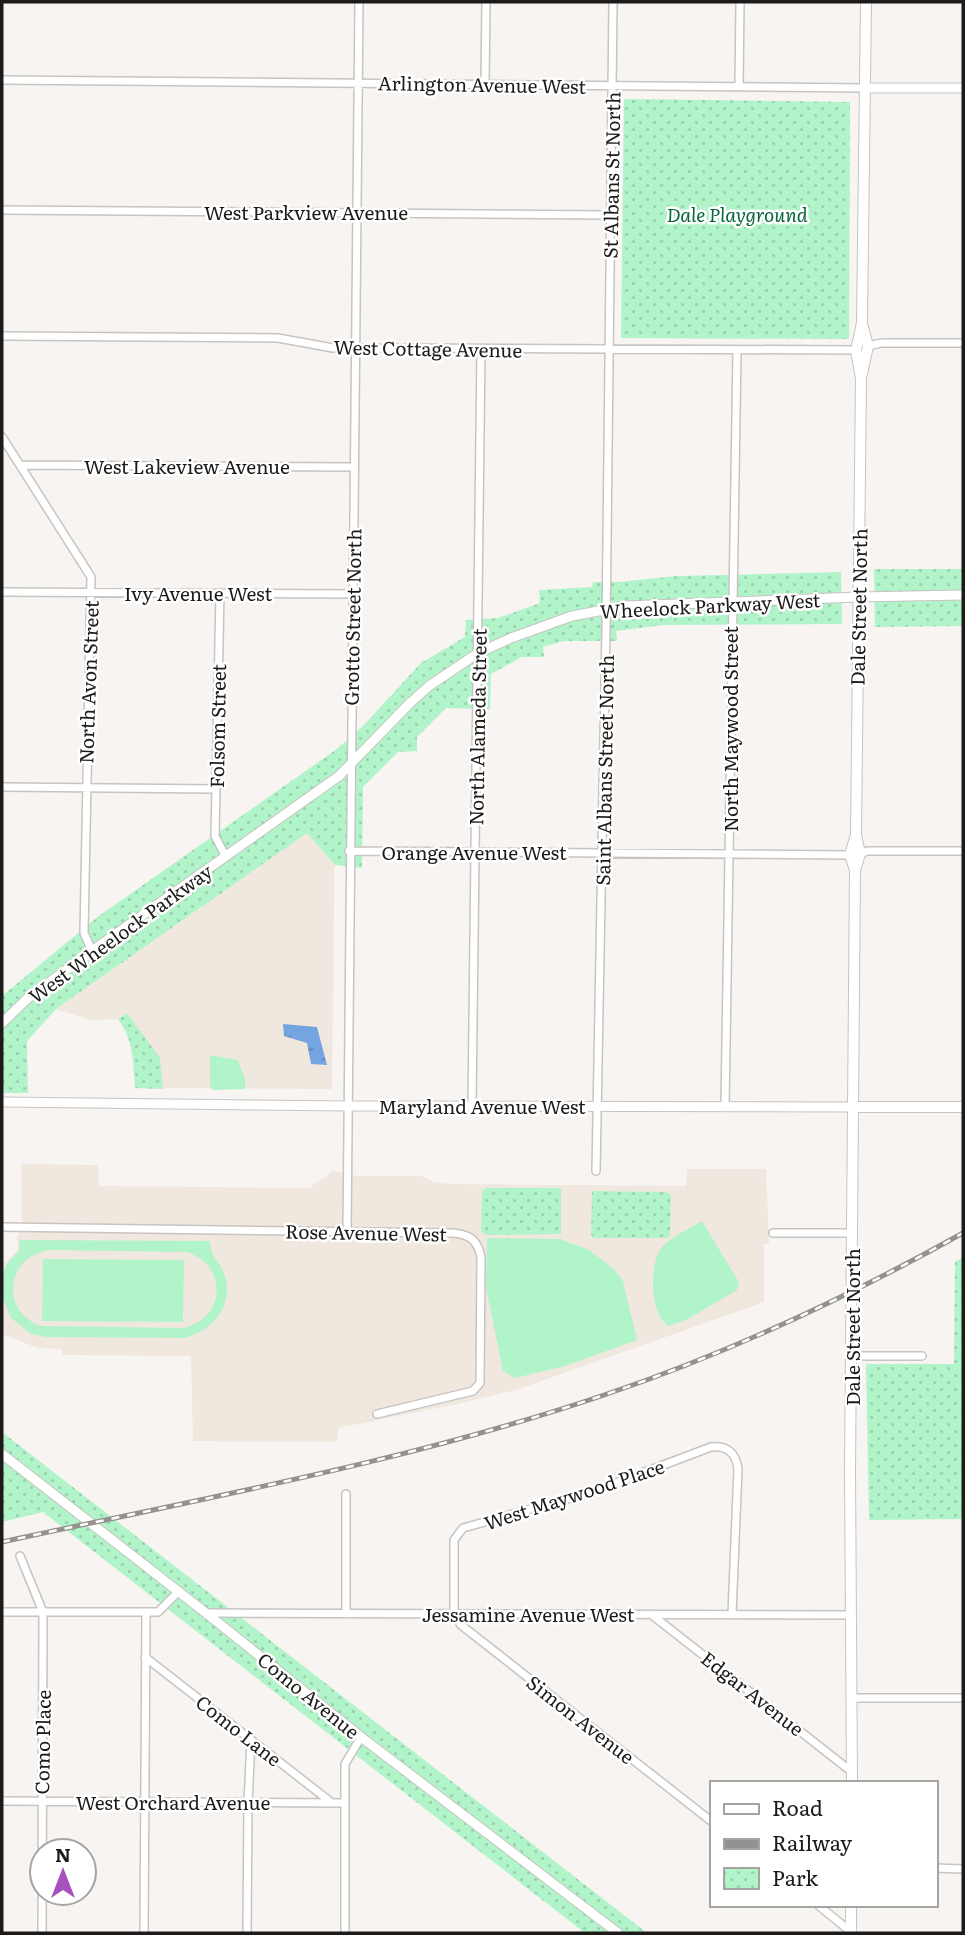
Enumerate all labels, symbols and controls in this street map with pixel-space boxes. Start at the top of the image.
street label: Arlington Avenue West [378,68,587,100]
street label: St Albans St North [596,91,626,259]
street label: West Parkview Avenue [204,198,408,226]
park label: Dale Playground [666,200,808,228]
street label: West Cottage Avenue [333,332,523,364]
street label: West Lakeview Avenue [84,452,290,480]
street label: Grotto Street North [336,528,368,706]
street label: Dale Street North [843,528,873,686]
street label: Ivy Avenue West [124,579,272,607]
street label: Wheelock Parkway West [599,585,821,625]
street label: North Avon Street [71,599,105,764]
street label: North Maywood Street [716,626,744,832]
street label: North Alameda Street [461,628,493,826]
street label: Saint Albans Street North [588,654,620,886]
street label: Folsom Street [202,663,232,788]
street label: Orange Avenue West [381,838,567,866]
street label: West Wheelock Parkway [22,857,218,1009]
street label: Maryland Avenue West [378,1092,586,1120]
street label: Rose Avenue West [285,1217,447,1247]
street label: Dale Street North [838,1248,866,1406]
street label: West Maywood Place [480,1452,668,1536]
street label: Jessamine Avenue West [422,1600,635,1628]
street label: Edgar Avenue [696,1644,810,1742]
street label: Como Avenue [252,1645,366,1745]
street label: Simon Avenue [521,1668,641,1770]
street label: Como Lane [190,1688,288,1772]
street label: Como Place [27,1689,57,1795]
legend [710,1781,937,1907]
street label: West Orchard Avenue [76,1788,270,1816]
text: Road [772,1791,823,1822]
text: Railway [772,1826,853,1857]
north arrow [28,1837,98,1907]
text: N [55,1840,71,1868]
text: Park [772,1861,818,1892]

